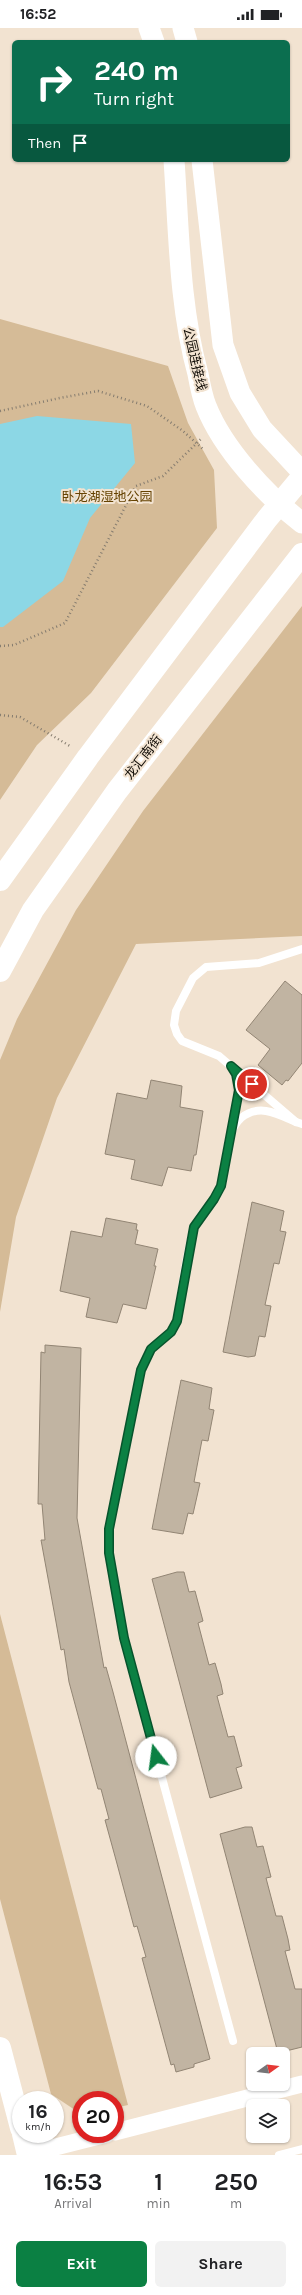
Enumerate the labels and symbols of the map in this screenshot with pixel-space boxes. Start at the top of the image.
street label: 公园连接线 [180,326,210,392]
park label: 卧龙湖湿地公园 [61,489,153,504]
street label: 龙汇南街 [121,732,165,782]
pin [235,1067,269,1101]
position arrow [135,1736,177,1778]
north arrow [246,2047,290,2091]
speed limit sign: 20 [72,2091,124,2143]

